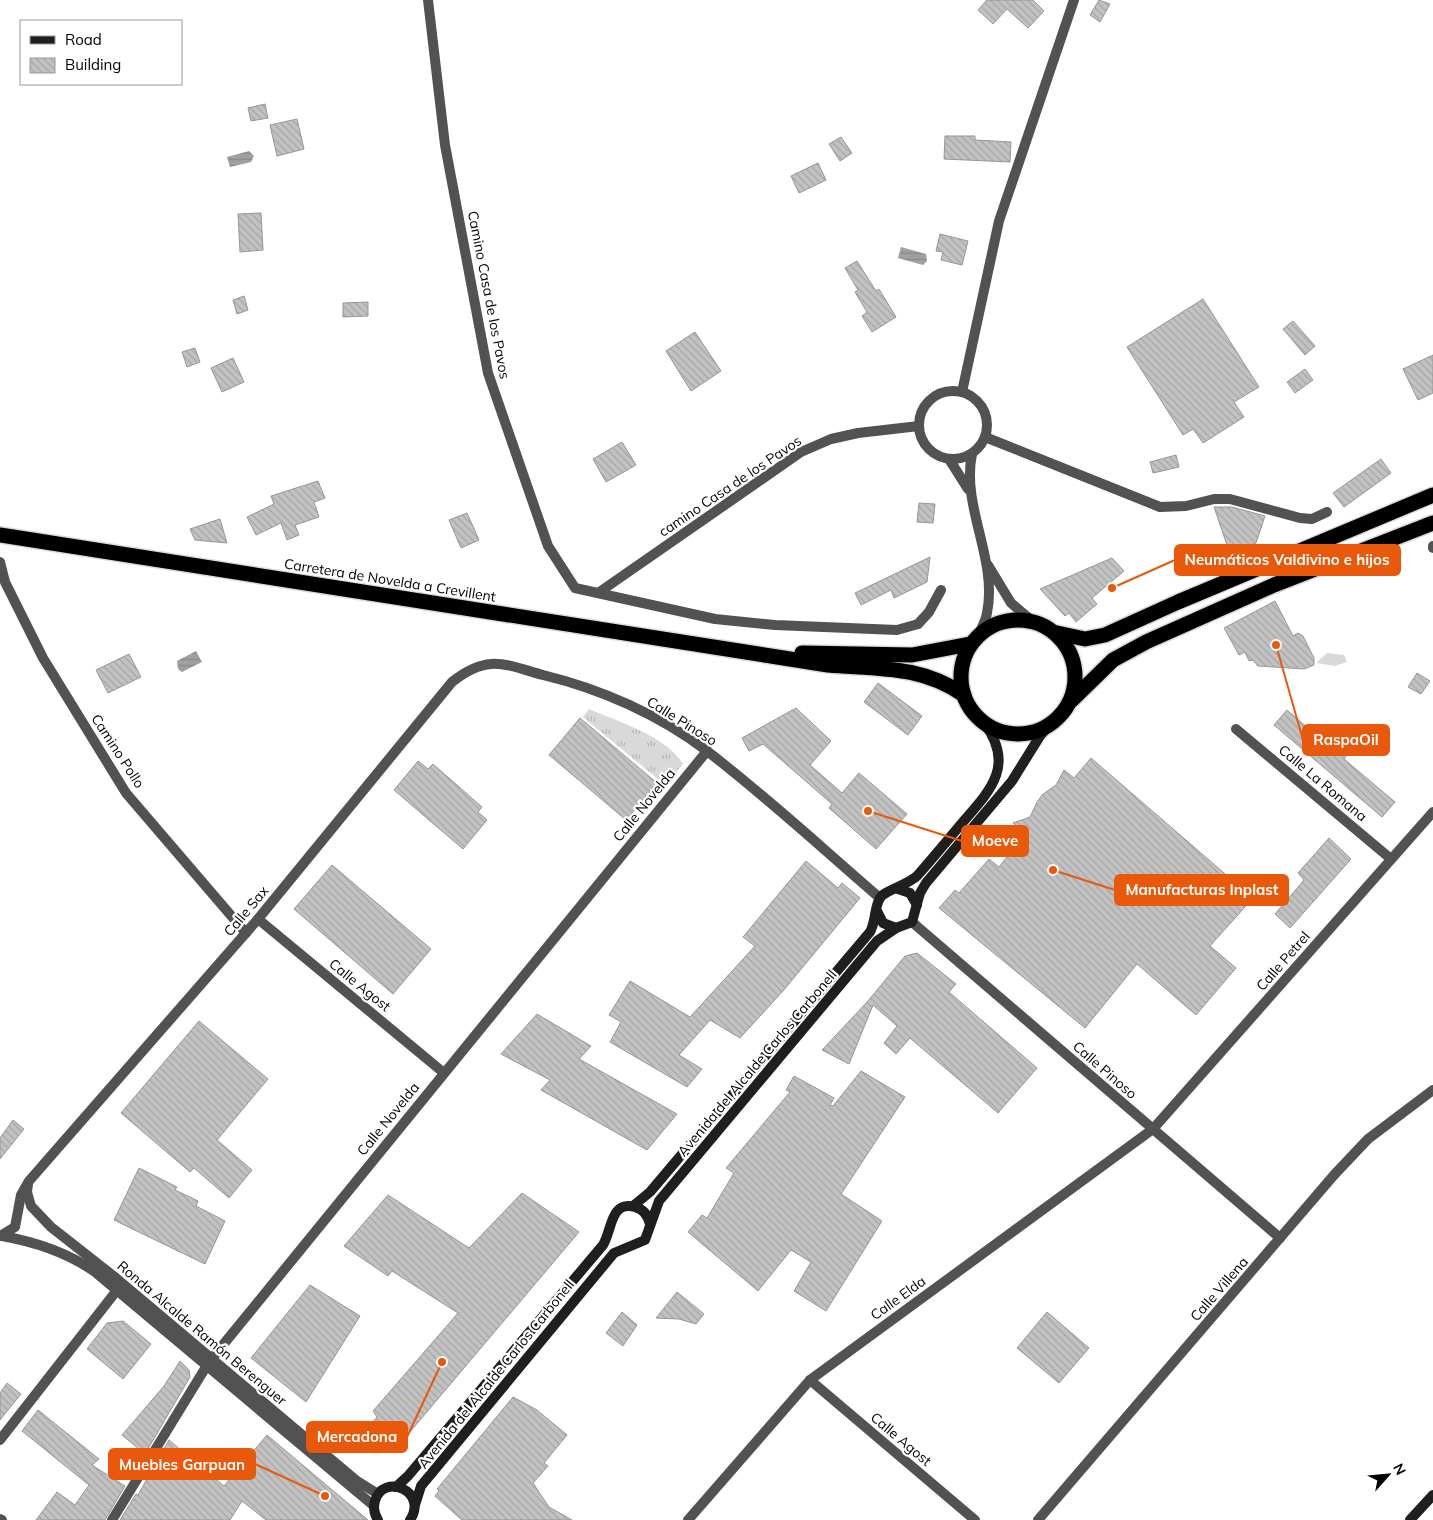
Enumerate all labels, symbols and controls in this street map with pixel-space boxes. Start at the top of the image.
legend [20,20,182,85]
text: Road [65,30,102,49]
text: Building [65,55,121,74]
street label: Camino Casa de los Pavos [464,209,514,381]
street label: camino Casa de los Pavos [655,431,805,541]
callout: Neumáticos Valdivino e hijos [1175,545,1400,575]
text: Neumáticos Valdivino e hijos [1185,550,1389,569]
street label: Carretera de Novelda a Crevillent [283,554,497,606]
street label: Calle Pinoso [644,692,720,750]
street label: Camino Pollo [87,711,149,791]
callout: RaspaOil [1303,725,1389,755]
text: RaspaOil [1313,730,1379,749]
street label: Calle La Romana [1275,741,1371,825]
street label: Calle Novelda [609,765,679,845]
callout: Moeve [962,826,1028,856]
text: Moeve [972,831,1018,850]
callout: Manufacturas Inplast [1115,875,1288,905]
text: Manufacturas Inplast [1126,880,1279,899]
street label: Calle Sax [220,882,273,940]
street label: Calle Petrel [1252,928,1314,994]
street label: Calle Agost [326,955,395,1015]
street label: Avenida del Alcalde Carlos Carbonell [674,966,840,1160]
street label: Calle Pinoso [1069,1037,1141,1103]
street label: Calle Novelda [353,1079,423,1159]
street label: Calle Villena [1186,1253,1252,1325]
street label: Ronda Alcalde Ramón Berenguer [114,1257,291,1410]
street label: Calle Elda [867,1272,929,1324]
street label: Avenida del Alcalde Carlos Carbonell [414,1276,578,1472]
street label: Calle Agost [867,1408,935,1470]
callout: Mercadona [307,1422,407,1452]
text: Mercadona [317,1427,397,1446]
callout: Muebles Garpuan [109,1449,255,1479]
north arrow [1363,1450,1413,1500]
text: Muebles Garpuan [119,1455,245,1474]
text: N [1389,1460,1410,1478]

